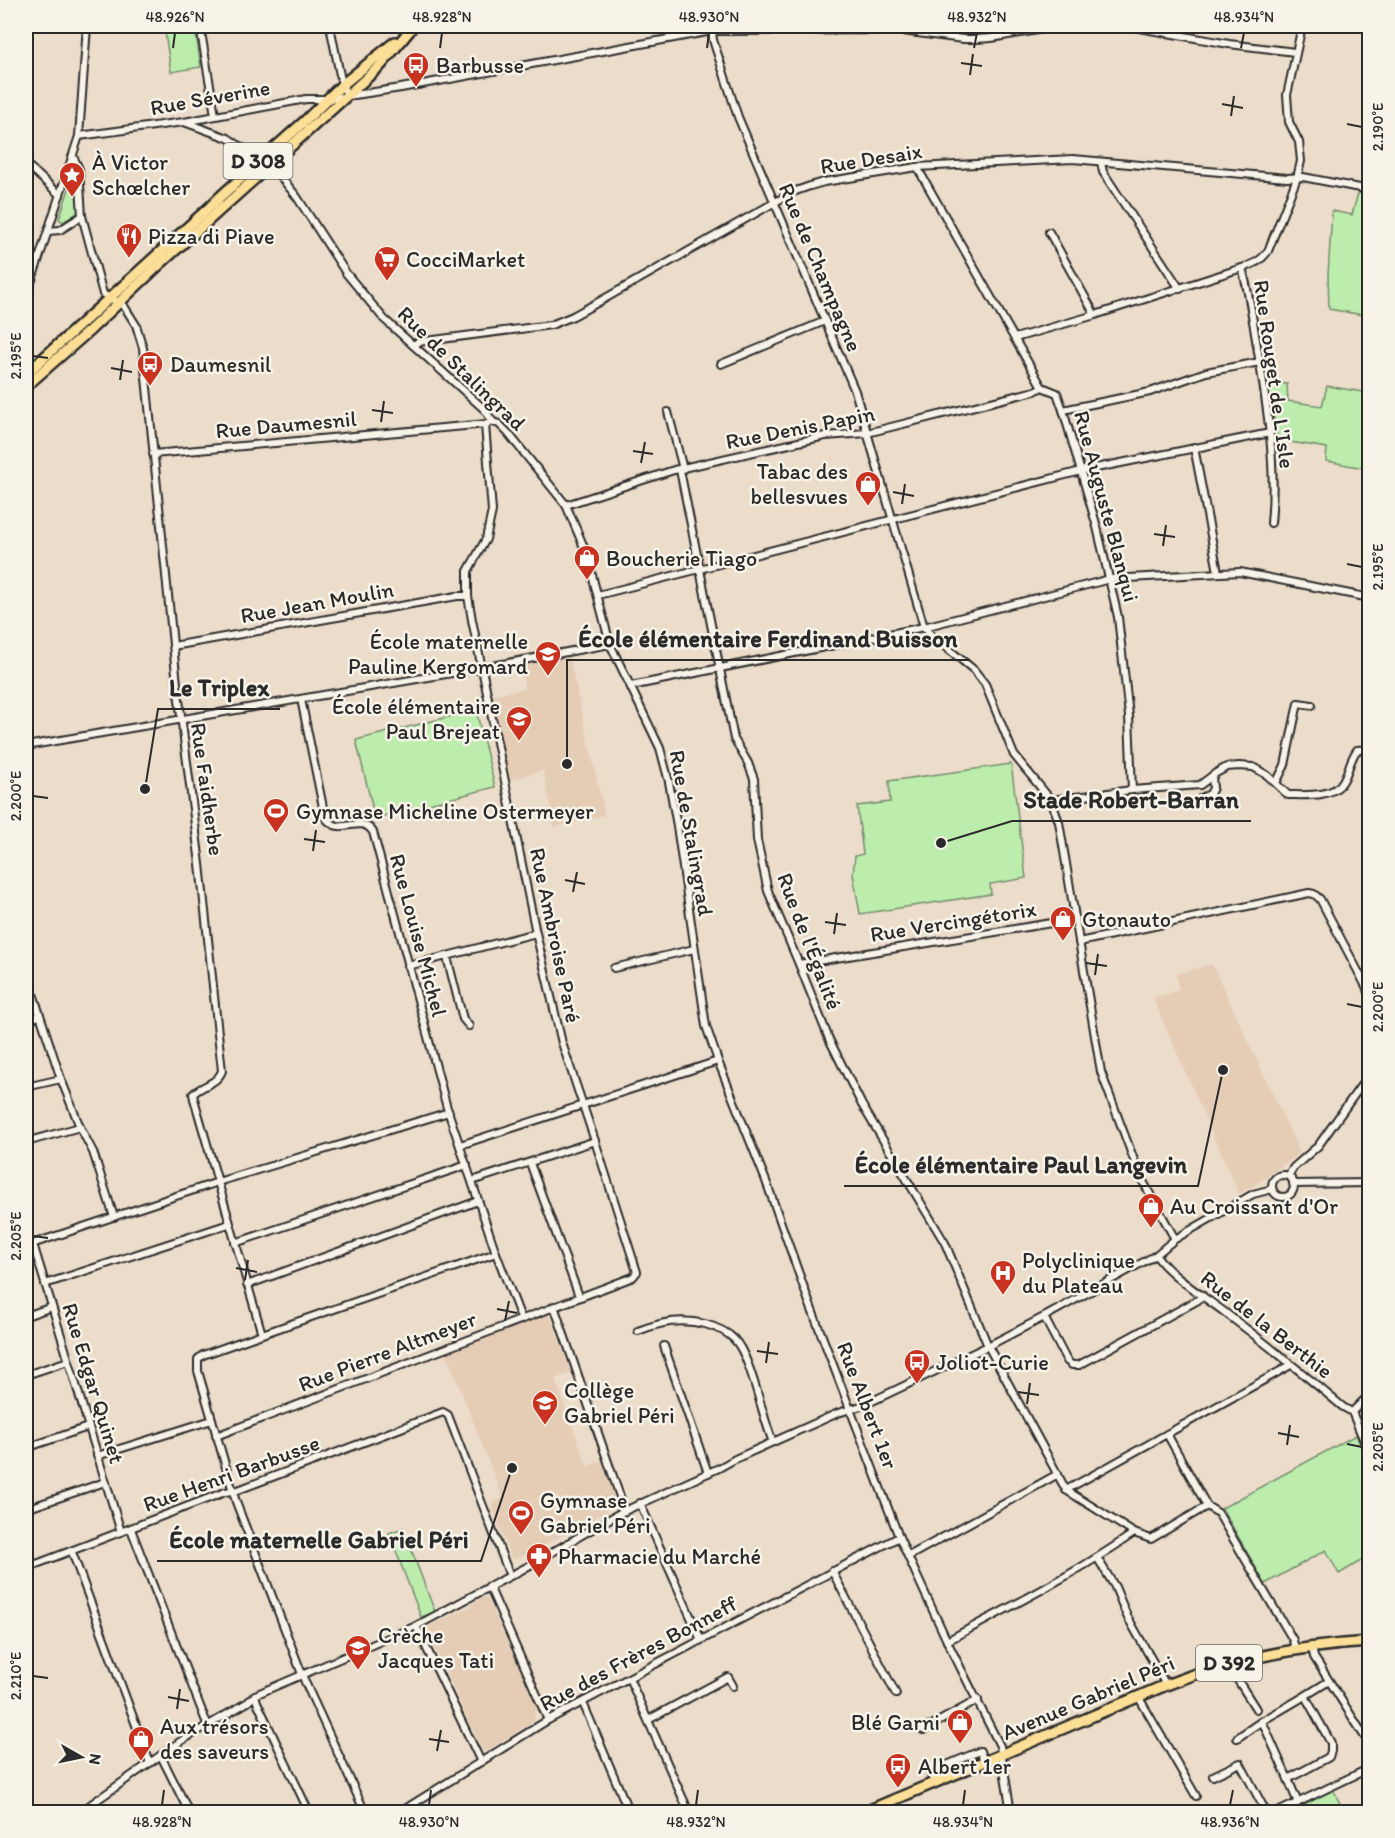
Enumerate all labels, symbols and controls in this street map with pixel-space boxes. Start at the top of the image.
text: 48.926°N [145,8,205,26]
text: 48.928°N [412,8,472,26]
text: 48.930°N [679,8,739,26]
text: 48.932°N [947,8,1007,26]
text: 48.934°N [1214,8,1274,26]
bus stop icon: Barbusse [401,50,431,88]
place label: Barbusse [436,52,524,79]
street label: Rue Séverine [148,74,272,121]
text: 2.190°E [1369,103,1387,151]
street label: Rue Desaix [818,137,924,180]
road number: D 308 [224,143,292,179]
place label: À Victor Schœlcher [92,149,190,201]
place icon: À Victor Schœlcher [57,160,87,198]
street label: Rue de Champagne [773,179,868,356]
restaurant icon: Pizza di Piave [114,221,144,259]
place label: Pizza di Piave [148,223,275,250]
supermarket icon: CocciMarket [372,244,402,282]
place label: CocciMarket [406,246,525,273]
street label: Rue Rouget de L'Isle [1248,278,1301,470]
street label: Rue de Stalingrad [392,300,532,437]
text: 2.195°E [7,333,25,379]
bus stop icon: Daumesnil [135,349,165,387]
place label: Daumesnil [170,351,271,378]
street label: Rue Denis Papin [723,400,878,455]
street label: Rue Daumesnil [214,405,358,444]
street label: Rue Auguste Blanqui [1068,408,1145,605]
place label: Tabac des bellesvues [751,458,848,510]
shop icon: Tabac des bellesvues [853,469,883,507]
shop icon: Boucherie Tiago [572,543,602,581]
text: 2.195°E [1369,544,1387,590]
place label: Boucherie Tiago [606,545,757,572]
street label: Rue Jean Moulin [238,576,396,629]
callout: École élémentaire Ferdinand Buisson [567,618,970,660]
text: École élémentaire Ferdinand Buisson [578,624,958,653]
place label: École maternelle Pauline Kergomard [348,628,528,680]
school or university icon: École maternelle Pauline Kergomard [533,639,563,677]
callout: Le Triplex [158,667,280,709]
text: Le Triplex [169,673,270,703]
place label: École élémentaire Paul Brejeat [332,693,500,745]
school or university icon: École élémentaire Paul Brejeat [504,704,534,742]
street label: Rue Faidherbe [185,721,230,857]
street label: Rue de Stalingrad [664,748,719,918]
text: 2.200°E [7,771,25,821]
callout: Stade Robert-Barran [1012,779,1251,821]
text: Stade Robert-Barran [1023,785,1239,814]
sports icon: Gymnase Micheline Ostermeyer [261,796,291,834]
place label: Gymnase Micheline Ostermeyer [296,798,594,825]
street label: Rue Ambroise Paré [524,845,587,1025]
street label: Rue Louise Michel [384,851,453,1020]
street label: Rue de l'Égalité [771,869,848,1013]
street label: Rue Vercingétorix [868,895,1038,948]
shop icon: Gtonauto [1048,904,1078,942]
place label: Gtonauto [1082,906,1171,933]
text: 2.200°E [1369,982,1387,1032]
callout: École élémentaire Paul Langevin [844,1144,1198,1186]
text: École élémentaire Paul Langevin [855,1150,1188,1180]
shop icon: Au Croissant d'Or [1136,1191,1166,1229]
place label: Au Croissant d'Or [1170,1193,1338,1220]
text: 2.205°E [7,1211,25,1261]
place label: Polyclinique du Plateau [1022,1247,1135,1299]
hospital icon: Polyclinique du Plateau [988,1258,1018,1296]
street label: Rue de la Berthie [1195,1264,1338,1384]
street label: Rue Edgar Quinet [56,1300,131,1467]
street label: Rue Pierre Altmeyer [294,1305,480,1398]
street label: Rue Albert 1er [831,1338,904,1473]
bus stop icon: Joliot-Curie [902,1347,932,1385]
place label: Joliot-Curie [936,1349,1049,1376]
place label: Collège Gabriel Péri [564,1377,675,1429]
school or university icon: Collège Gabriel Péri [530,1388,560,1426]
text: 2.205°E [1369,1422,1387,1472]
street label: Rue Henri Barbusse [139,1429,323,1518]
place label: Gymnase Gabriel Péri [540,1487,651,1539]
sports icon: Gymnase Gabriel Péri [506,1498,536,1536]
callout: École maternelle Gabriel Péri [157,1519,481,1561]
text: École maternelle Gabriel Péri [169,1525,469,1554]
pharmacy icon: Pharmacie du Marché [524,1541,554,1579]
place label: Pharmacie du Marché [558,1543,761,1570]
street label: Rue des Frères Bonneff [535,1590,742,1717]
place label: Crèche Jacques Tati [378,1622,494,1674]
school or university icon: Crèche Jacques Tati [343,1633,373,1671]
road number: D 392 [1196,1645,1262,1681]
street label: Avenue Gabriel Péri [998,1649,1179,1746]
text: 2.210°E [7,1652,25,1700]
shop icon: Blé Garni [945,1707,975,1745]
place label: Blé Garni [851,1709,940,1736]
place label: Aux trésors des saveurs [160,1713,269,1765]
shop icon: Aux trésors des saveurs [126,1724,156,1762]
north arrow [51,1727,111,1787]
bus stop icon: Albert 1er [883,1751,913,1789]
text: N [85,1752,106,1766]
place label: Albert 1er [918,1753,1012,1780]
text: 48.928°N [132,1813,192,1831]
text: 48.930°N [399,1813,459,1831]
text: 48.932°N [666,1813,726,1831]
text: 48.934°N [933,1813,993,1831]
text: 48.936°N [1200,1813,1260,1831]

